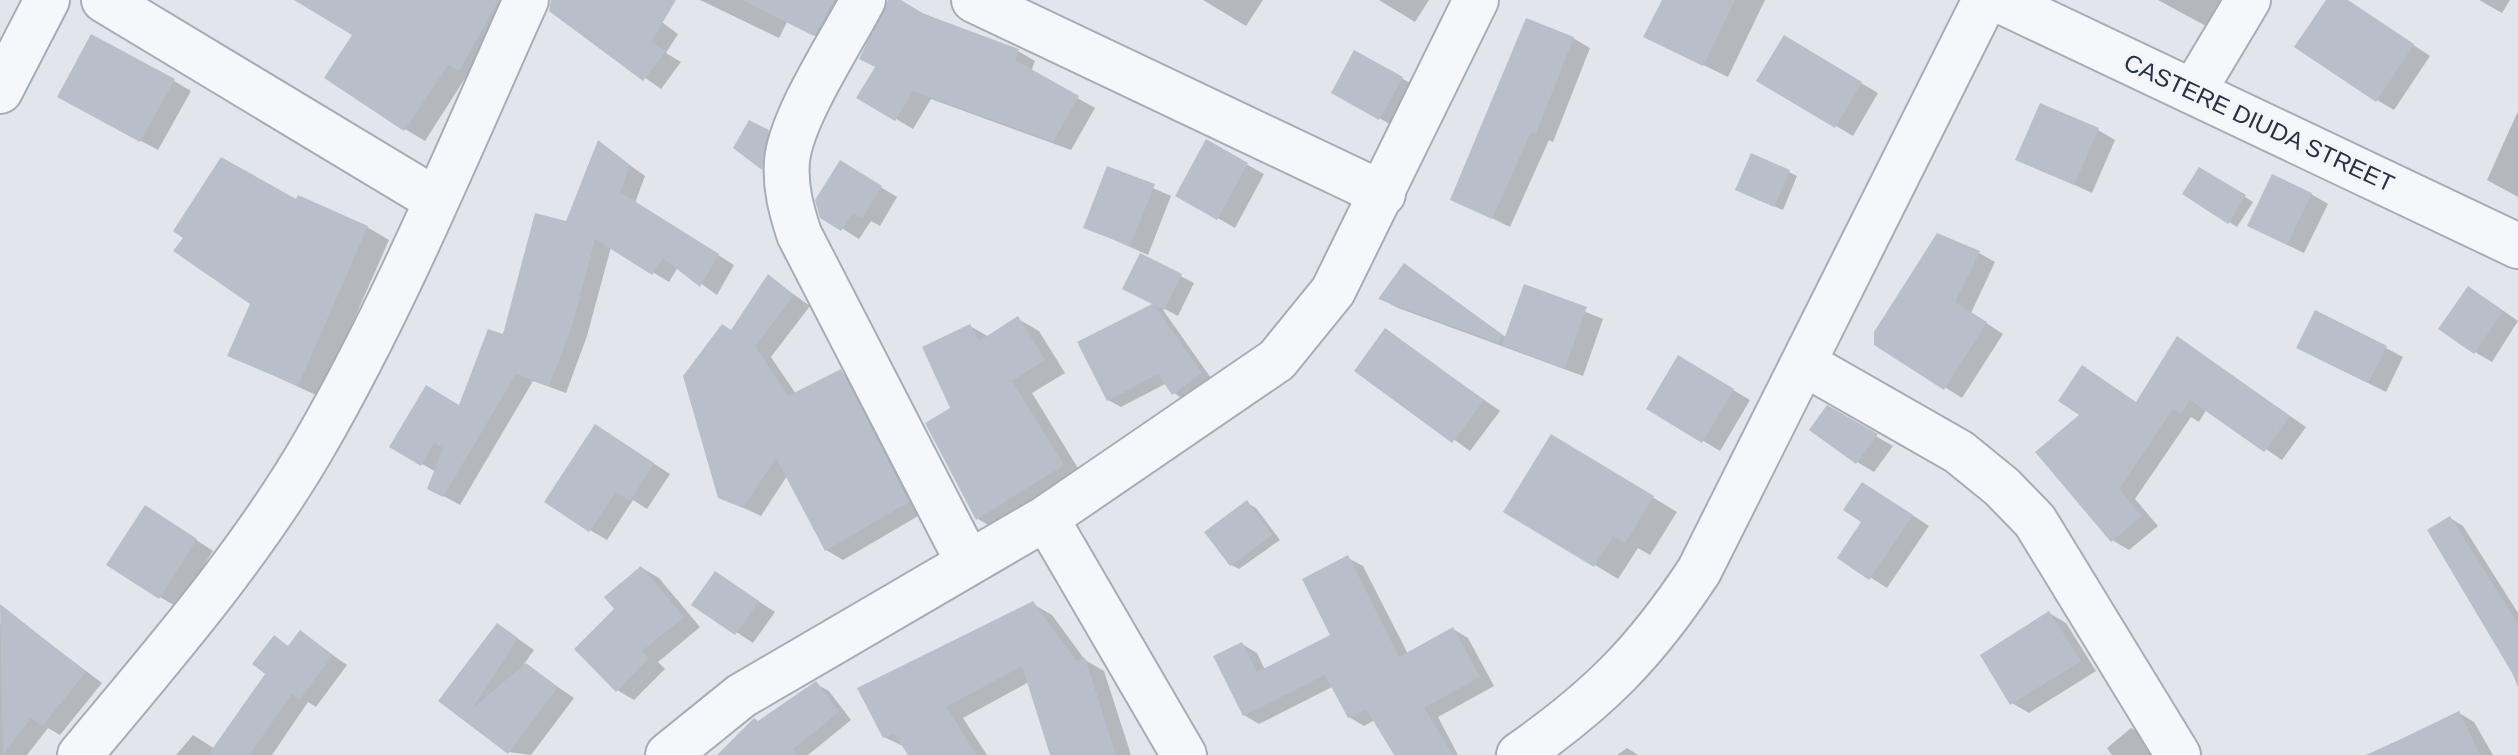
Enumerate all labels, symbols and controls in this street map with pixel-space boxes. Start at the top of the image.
street label: CASTERE DIUDA STREET [2120,48,2399,197]

